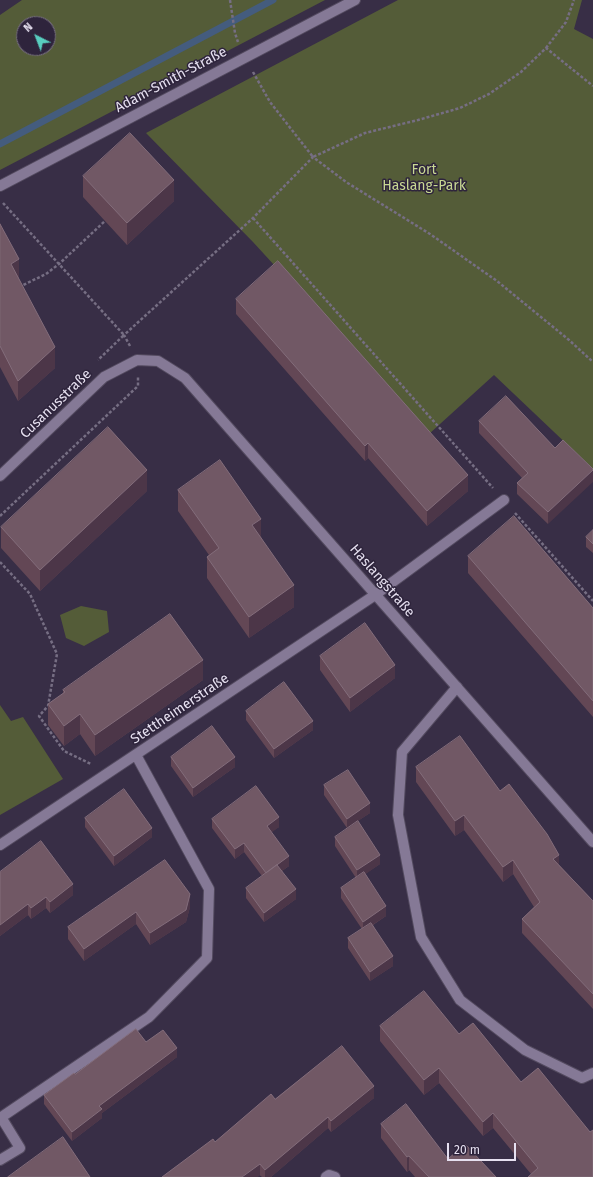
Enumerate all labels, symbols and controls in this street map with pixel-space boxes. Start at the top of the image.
north arrow [16,16,56,56]
text: N [21,20,35,35]
street label: Adam-Smith-Straße [112,43,230,117]
park label: Fort Haslang-Park [382,162,466,194]
street label: Cusanusstraße [17,366,95,442]
street label: Haslangstraße [346,541,418,621]
street label: Stettheimerstraße [128,670,232,748]
scale bar [449,1135,518,1161]
text: 20 m [454,1143,480,1157]

